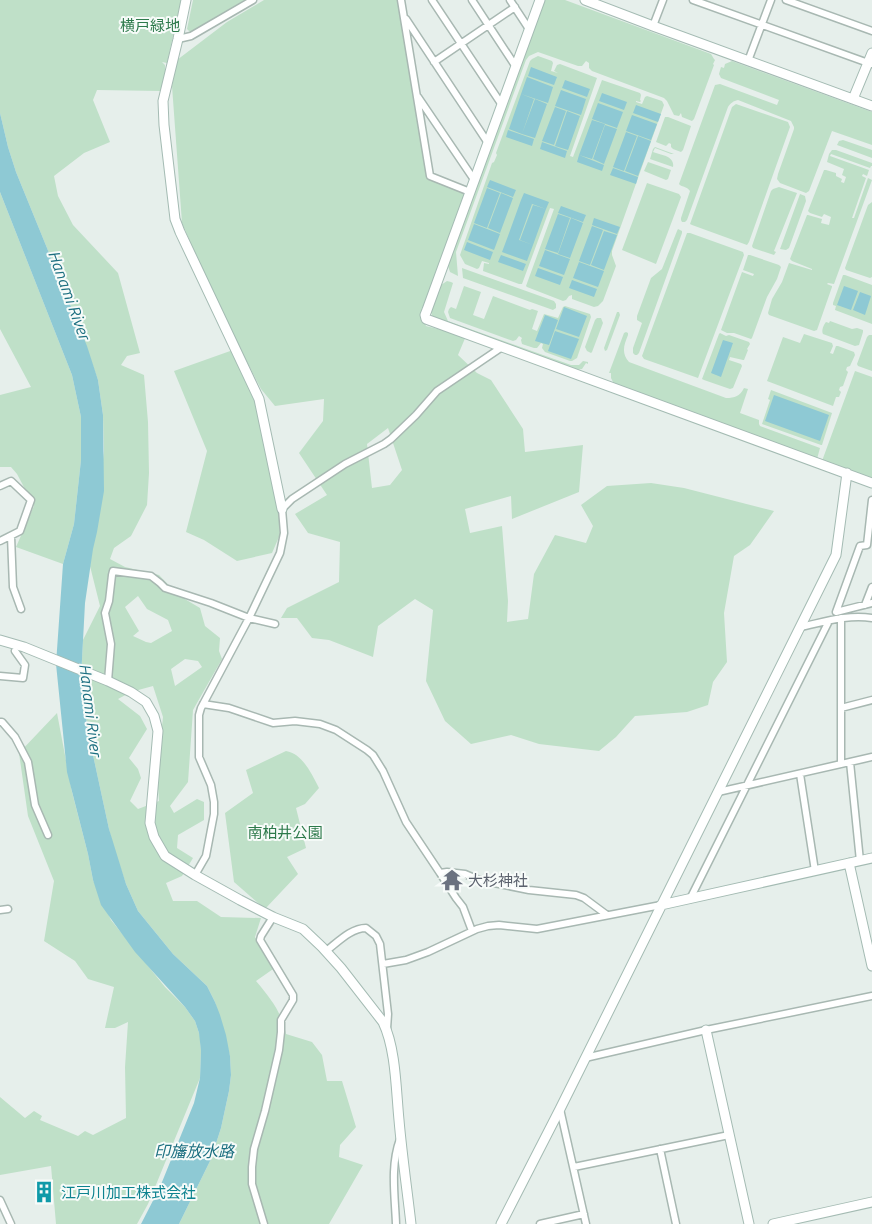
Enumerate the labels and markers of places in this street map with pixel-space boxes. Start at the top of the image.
temple icon: 大杉神社 [439,867,465,893]
place label: 大杉神社 [468,872,528,889]
building icon: 江戸川加工株式会社 [31,1179,57,1205]
place label: 江戸川加工株式会社 [61,1184,196,1201]

